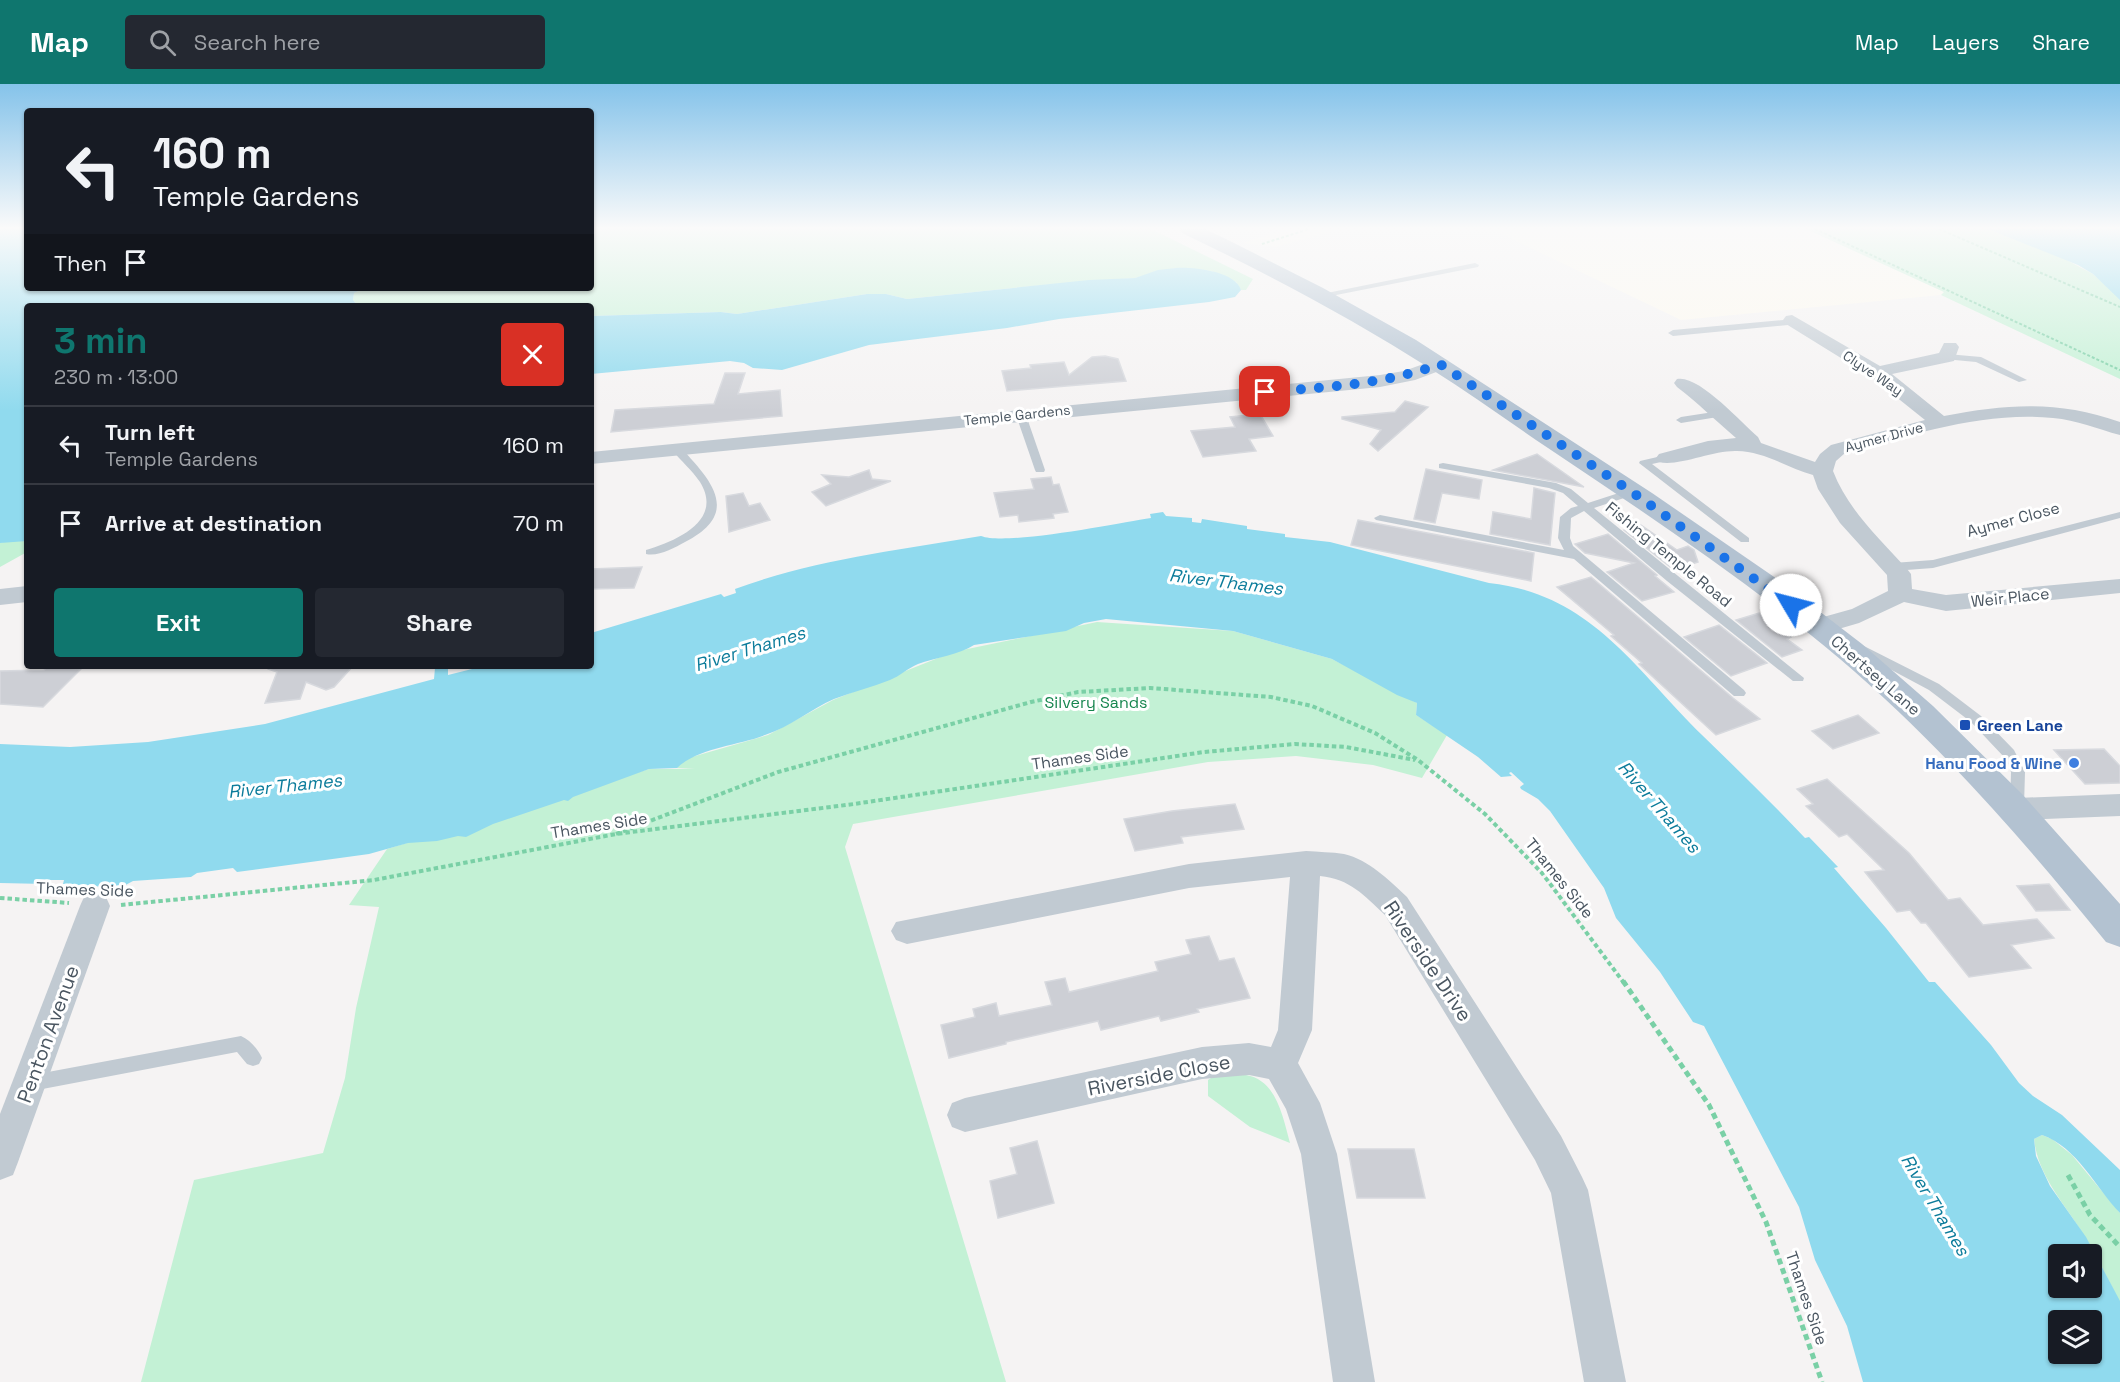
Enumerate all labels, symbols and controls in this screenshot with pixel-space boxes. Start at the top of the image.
search box [125,15,545,69]
text: Map [30,24,89,60]
icon: search [146,26,179,59]
text: Search here [194,28,321,56]
text: Map [1855,29,1899,56]
text: Layers [1932,29,1999,56]
text: Share [2032,29,2090,56]
text: 160 m [153,127,272,180]
icon: left [54,132,132,210]
text: Temple Gardens [153,179,360,214]
icon: arrive [119,246,152,279]
text: Then [54,249,107,277]
text: 3 min [54,318,148,364]
button: close [501,323,564,386]
street label: Clyve Way [1840,346,1906,400]
text: 230 m · 13:00 [54,364,178,390]
pin [1239,366,1290,417]
icon: arrive [1248,375,1281,408]
street label: Temple Gardens [963,400,1071,430]
text: Turn left [105,418,195,446]
street label: Aymer Drive [1843,418,1925,456]
icon: left [54,429,87,462]
text: 160 m [503,431,564,459]
text: Temple Gardens [105,446,258,472]
street label: Fishing Temple Road [1601,497,1736,612]
street label: Aymer Close [1964,497,2062,542]
icon: arrive [54,507,87,540]
text: Arrive at destination [105,509,322,537]
text: 70 m [513,509,564,537]
water label: River Thames [1168,563,1285,600]
position arrow [1759,573,1823,637]
street label: Weir Place [1970,583,2050,612]
button: Exit [54,588,303,657]
button: Share [315,588,564,657]
water label: River Thames [692,621,808,676]
street label: Chertsey Lane [1827,631,1925,720]
park label: Silvery Sands [1045,692,1147,713]
place label: Green Lane [1977,715,2063,736]
marker: Green Lane [1958,718,1972,732]
street label: Thames Side [1030,740,1130,775]
place label: Hanu Food & Wine [1925,753,2062,774]
water label: River Thames [1613,756,1706,858]
marker: Hanu Food & Wine [2067,756,2081,770]
water label: River Thames [227,768,343,803]
street label: Thames Side [549,807,649,844]
street label: Thames Side [1521,834,1599,923]
street label: Thames Side [36,877,134,902]
street label: Riverside Drive [1378,896,1478,1026]
street label: Penton Avenue [11,962,85,1106]
street label: Riverside Close [1085,1048,1233,1102]
water label: River Thames [1896,1150,1975,1260]
map controls [2048,1244,2102,1364]
button: sound [2048,1244,2102,1298]
street label: Thames Side [1781,1249,1832,1348]
button: layers [2048,1310,2102,1364]

